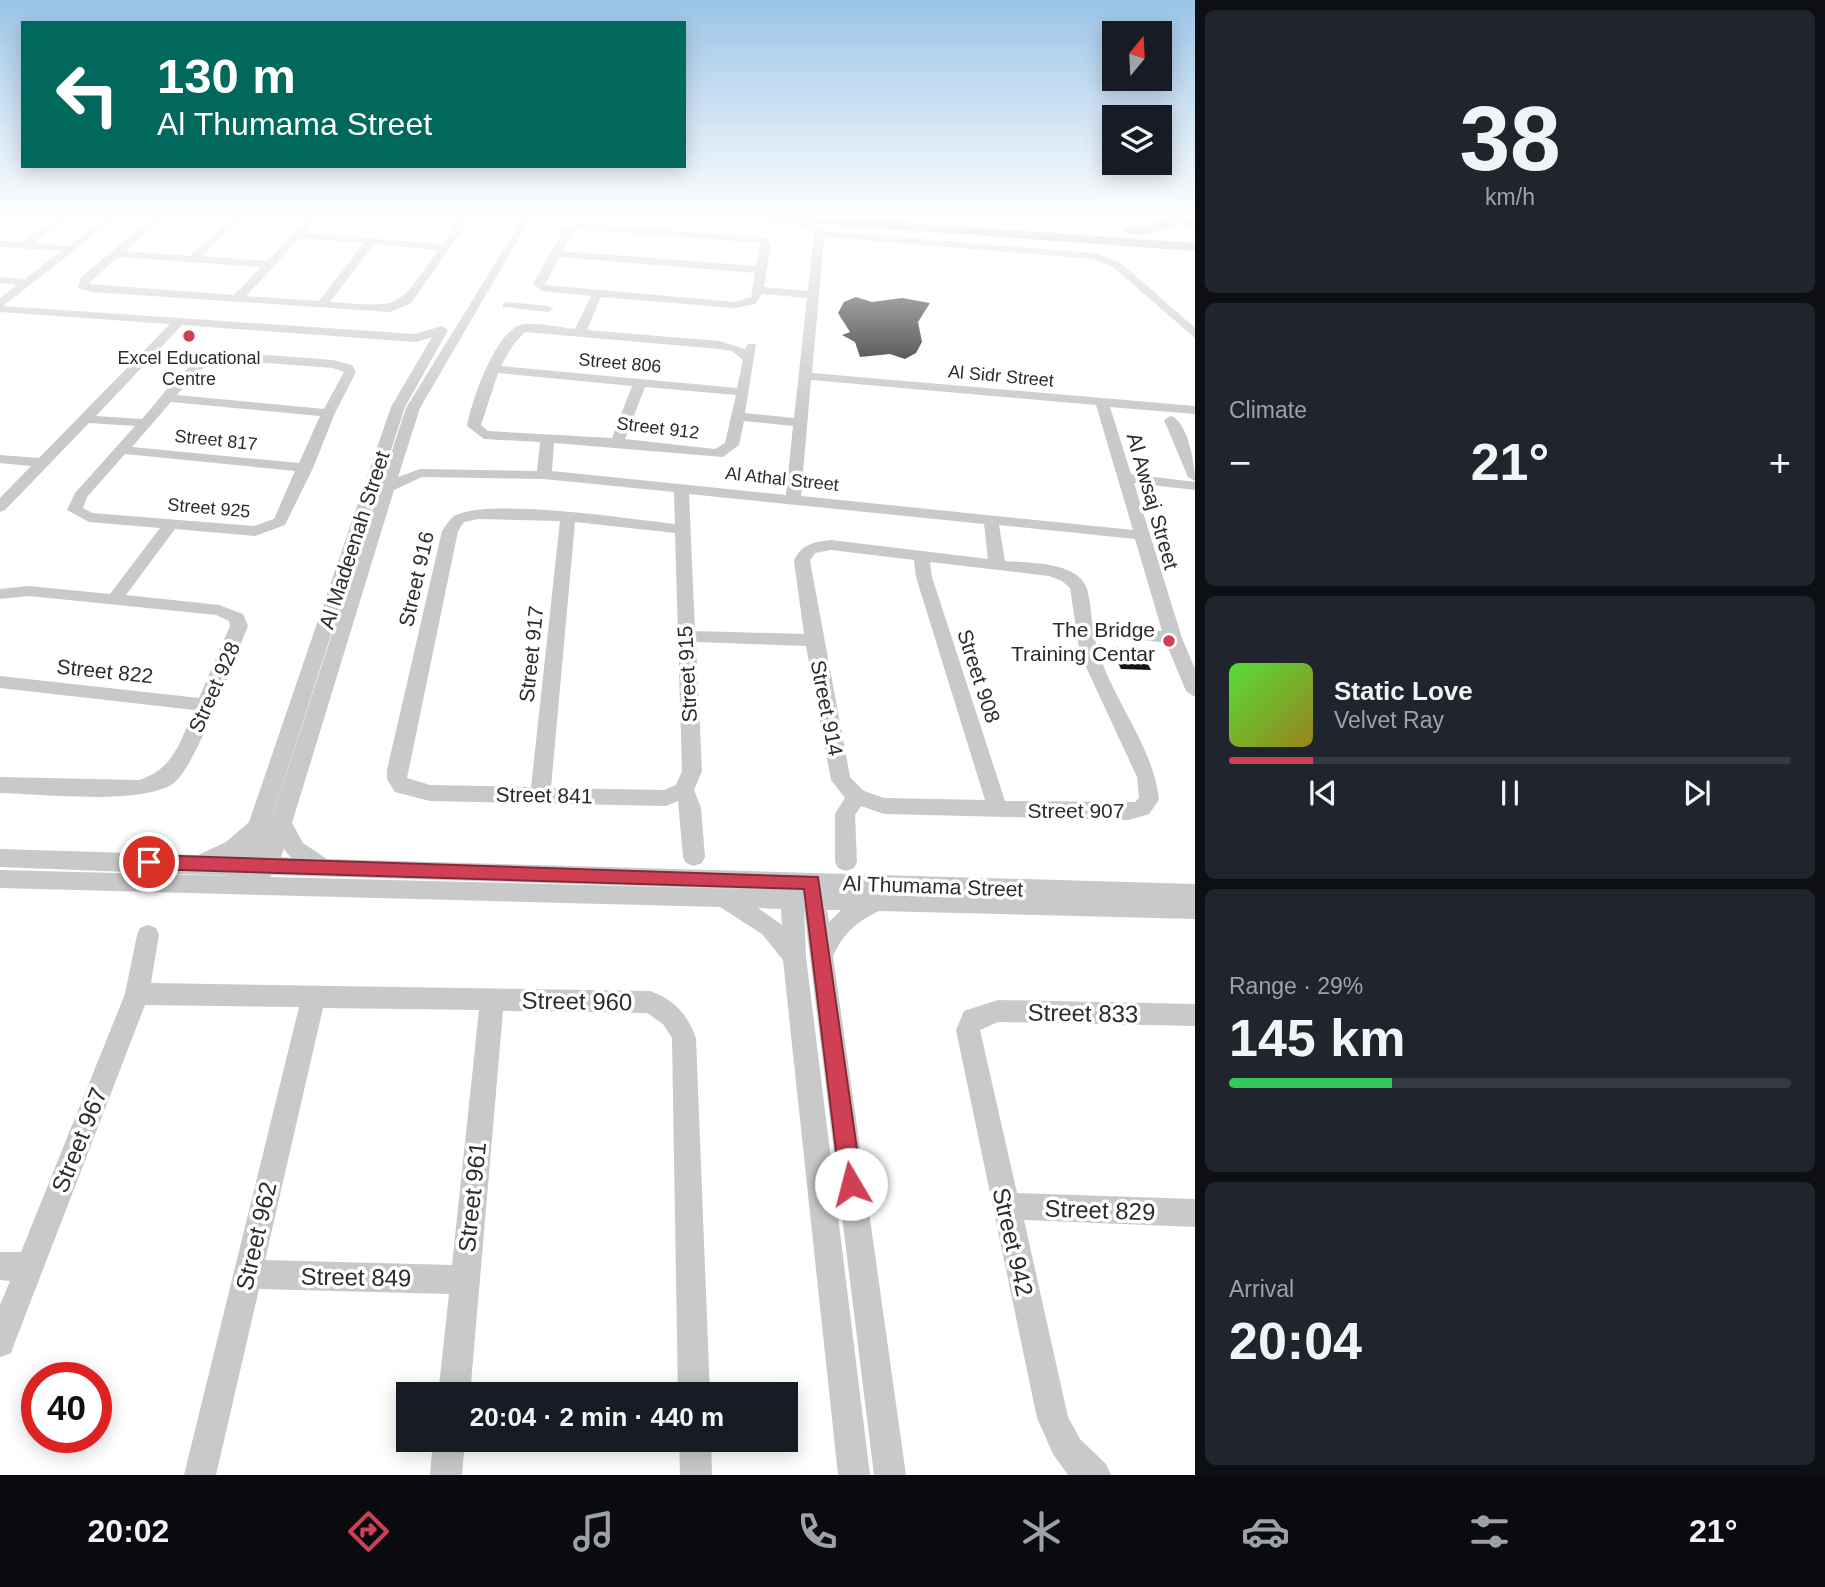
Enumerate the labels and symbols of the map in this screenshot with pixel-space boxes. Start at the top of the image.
north arrow [1102,21,1172,91]
marker: Excel Educational Centre [181,328,197,344]
place label: Excel Educational Centre [117,348,261,389]
street label: Street 806 [578,349,662,377]
street label: Al Sidr Street [947,361,1055,391]
street label: Street 912 [616,413,700,443]
street label: Street 817 [174,426,258,454]
street label: Al Awsaj Street [1123,430,1184,572]
street label: Al Madeenah Street [314,448,394,632]
street label: Al Athal Street [724,463,840,495]
street label: Street 925 [167,494,251,522]
street label: Street 916 [394,529,438,629]
street label: Street 917 [514,605,548,703]
place label: The Bridge Training Centar [1011,618,1155,665]
street label: Street 915 [673,625,701,723]
street label: Street 908 [953,626,1005,726]
marker: The Bridge Training Centar [1161,633,1177,649]
street label: Street 928 [184,638,244,736]
street label: Street 822 [56,654,154,688]
street label: Street 914 [806,658,848,758]
street label: Street 841 [495,783,593,807]
street label: Street 907 [1028,799,1124,822]
pin [119,832,179,892]
street label: Al Thumama Street [842,871,1024,901]
street label: Street 960 [521,987,633,1015]
street label: Street 833 [1027,999,1139,1027]
street label: Street 967 [46,1084,112,1196]
street label: Street 961 [453,1141,491,1253]
position arrow [814,1147,888,1221]
street label: Street 962 [230,1179,282,1293]
street label: Street 942 [987,1185,1039,1299]
street label: Street 829 [1044,1195,1156,1225]
street label: Street 849 [300,1263,412,1291]
speed limit sign: 40 [21,1362,112,1453]

